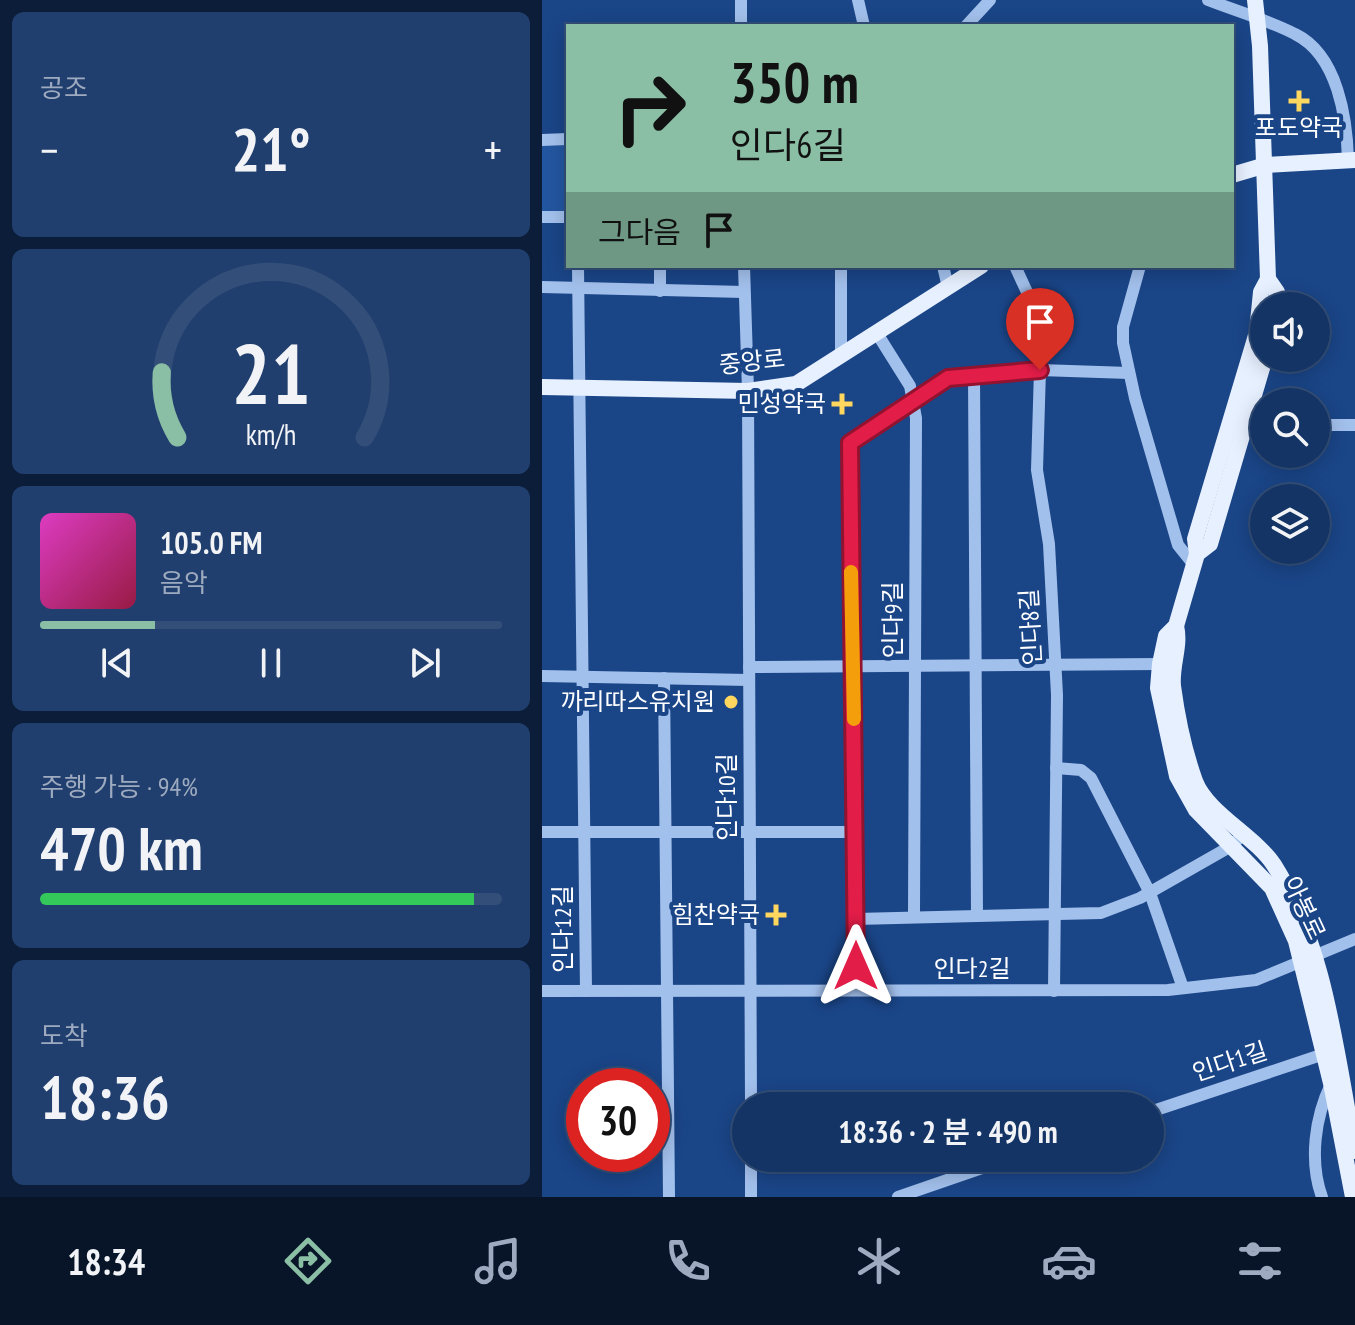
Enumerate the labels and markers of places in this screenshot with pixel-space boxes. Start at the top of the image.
marker: 포도약국 [1290,92,1308,110]
place label: 포도약국 [1255,112,1343,143]
pin [1006,288,1074,370]
place label: 민성약국 [738,388,826,419]
marker: 민성약국 [833,395,851,413]
place label: 까리따스유치원 [560,686,715,717]
marker: 까리따스유치원 [722,693,740,711]
place label: 힘찬약국 [672,899,760,930]
marker: 힘찬약국 [767,906,785,924]

